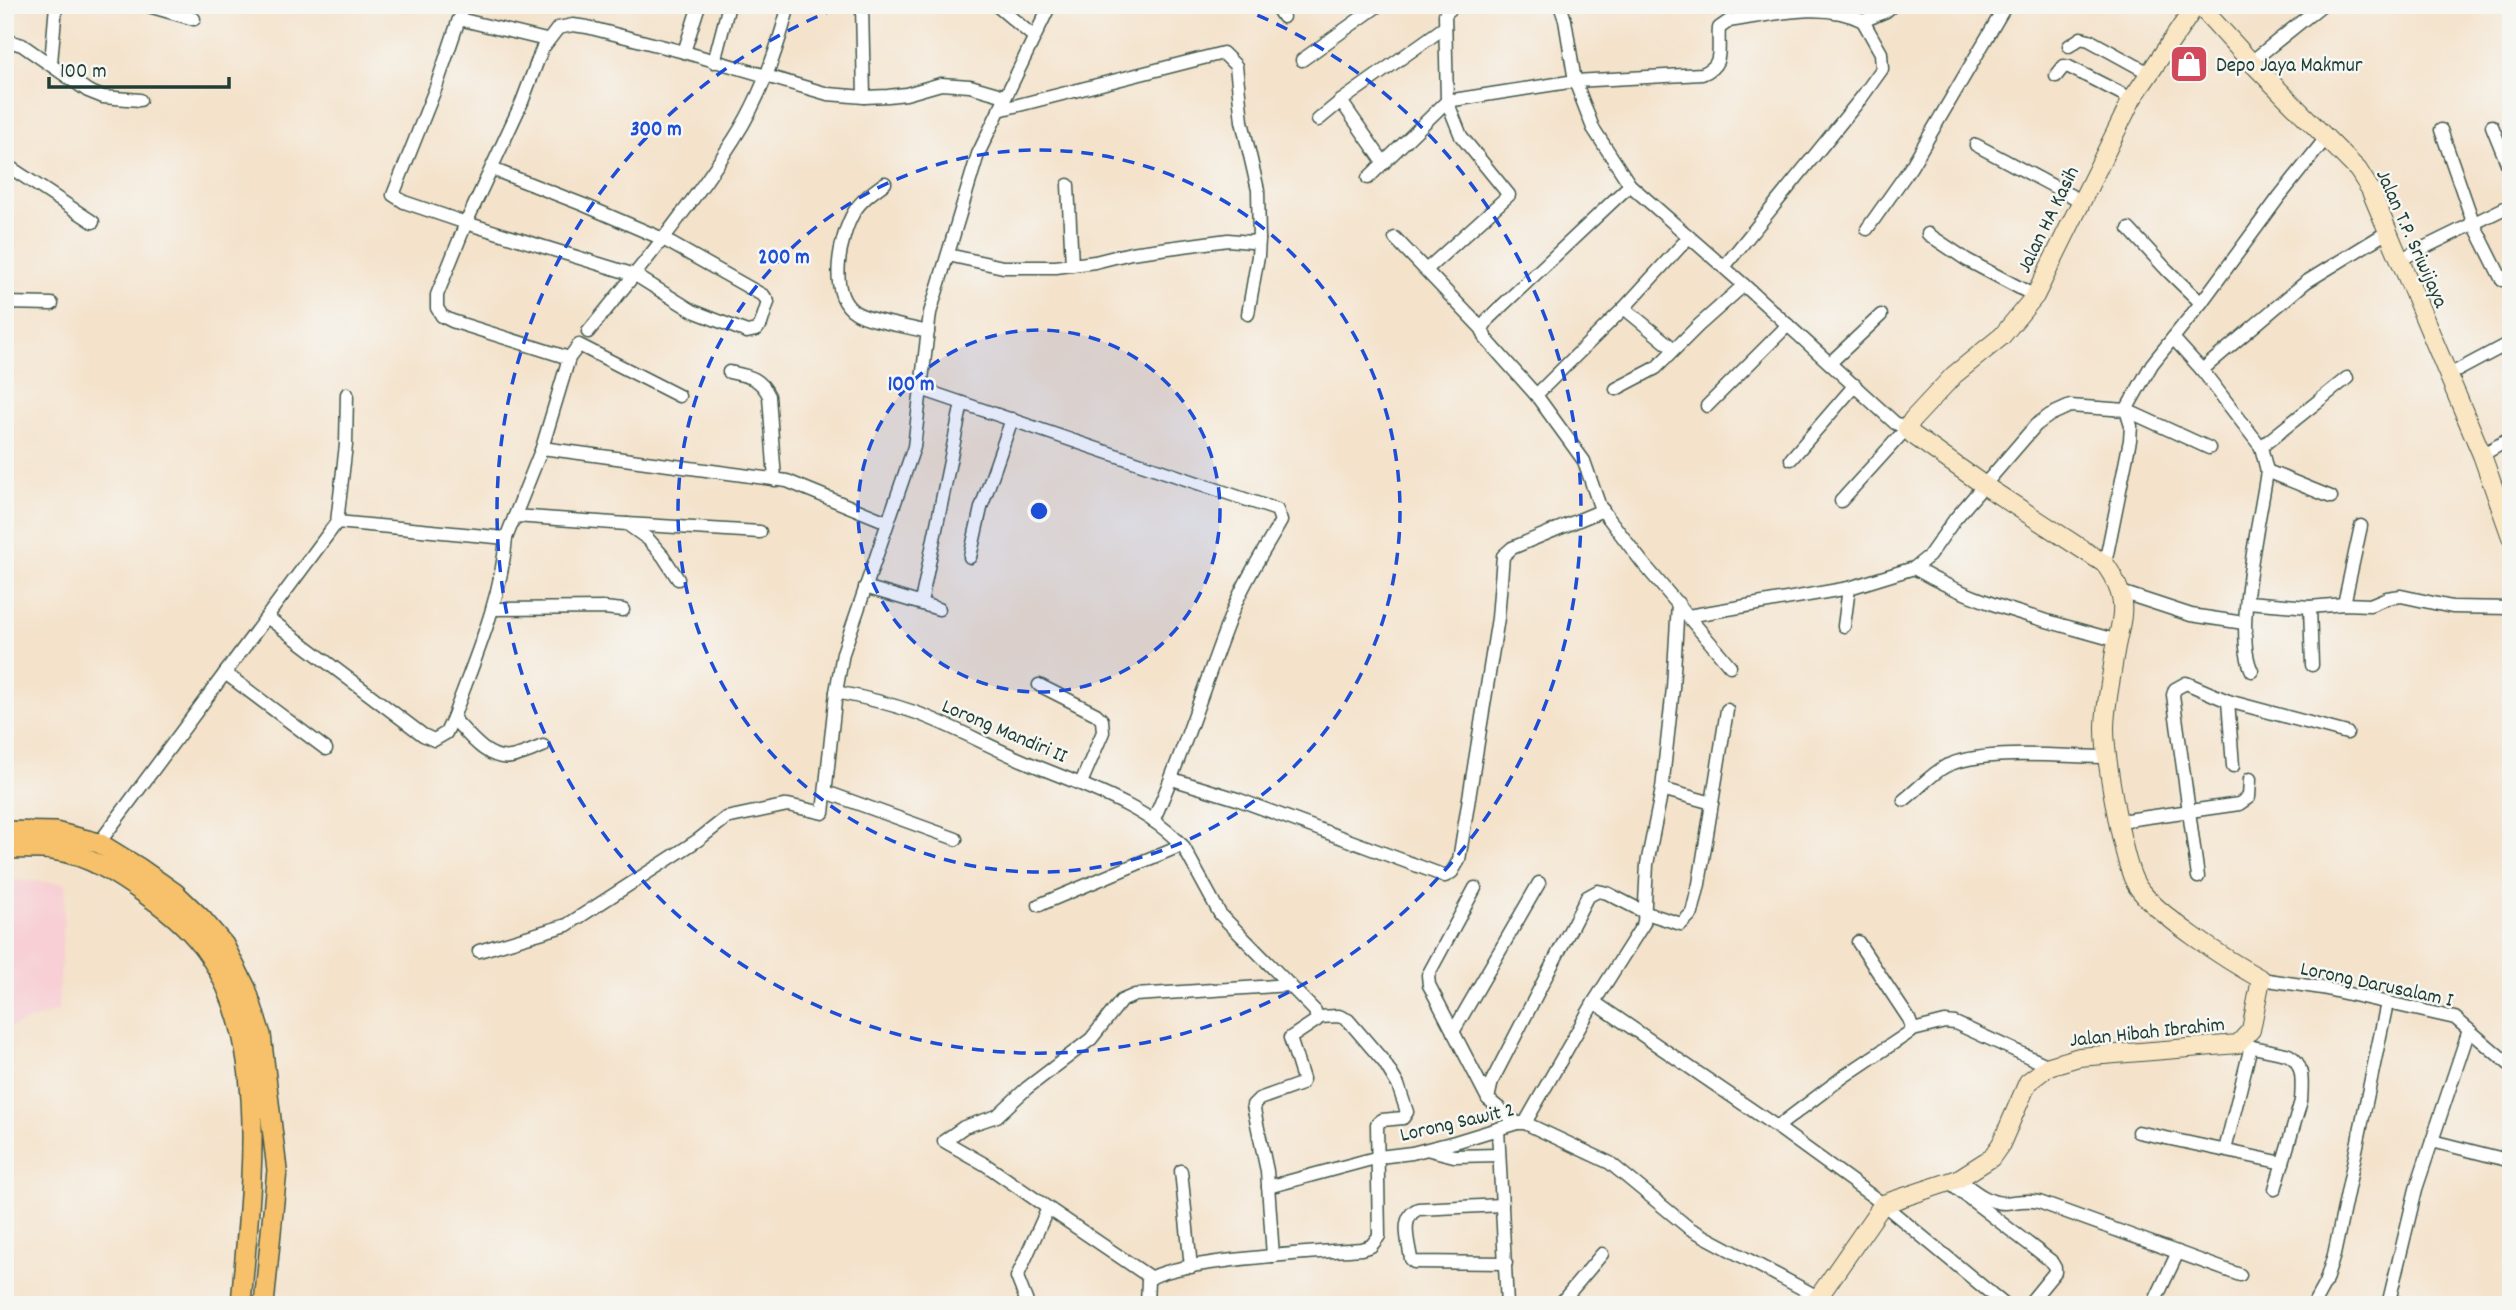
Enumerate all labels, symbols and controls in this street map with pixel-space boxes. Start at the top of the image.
shop icon: Depo Jaya Makmur [2168,43,2210,85]
scale bar [49,46,229,90]
place label: Depo Jaya Makmur [2216,52,2363,82]
text: 100 m [60,58,107,88]
text: 300 m [630,116,682,146]
street label: Jalan HA Kasih [2011,162,2089,279]
street label: Jalan T.P. Sriwijaya [2366,165,2455,314]
text: 200 m [758,244,810,274]
text: 100 m [888,371,934,401]
centre of rings [1027,499,1051,523]
street label: Lorong Mandiri II [936,693,1072,773]
street label: Lorong Darusalam I [2297,955,2456,1017]
street label: Jalan Hibah Ibrahim [2068,1011,2226,1057]
street label: Lorong Sawit 2 [1397,1096,1518,1152]

